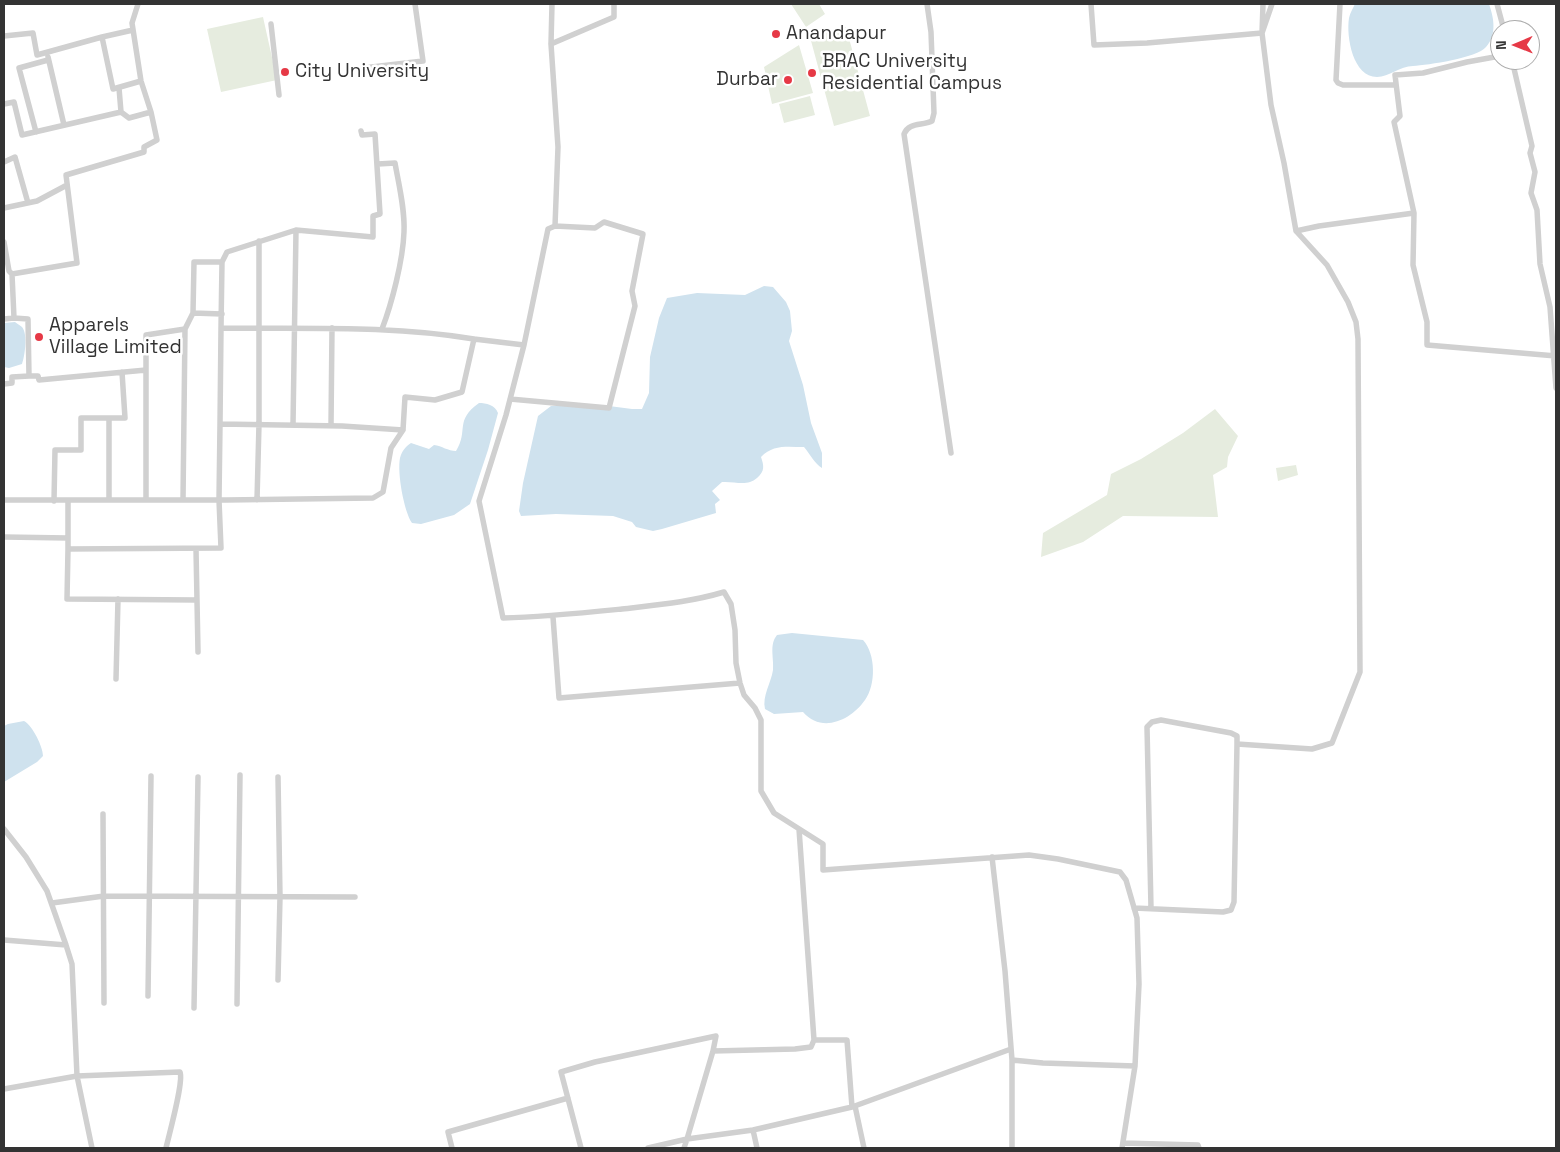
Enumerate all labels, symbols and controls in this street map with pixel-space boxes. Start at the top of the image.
north arrow [1490,20,1540,70]
place label: Anandapur [786,23,886,45]
marker: Anandapur [770,28,782,40]
text: N [1492,40,1510,50]
place label: BRAC University Residential Campus [822,51,1002,95]
place label: City University [295,61,429,83]
marker: City University [279,66,291,78]
marker: BRAC University Residential Campus [806,67,818,79]
place label: Durbar [716,69,778,91]
marker: Durbar [782,74,794,86]
place label: Apparels Village Limited [49,315,182,359]
marker: Apparels Village Limited [33,331,45,343]

